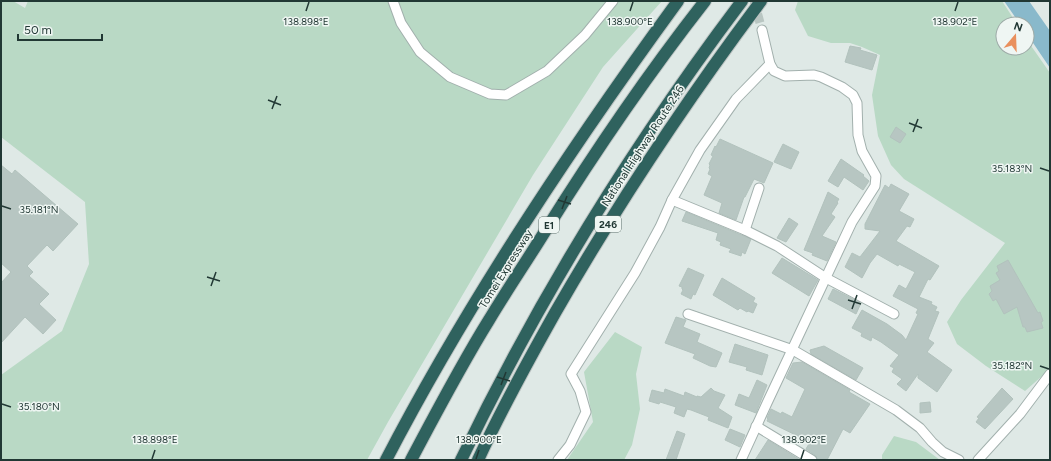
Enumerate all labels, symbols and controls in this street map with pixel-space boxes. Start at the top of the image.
text: 138.898°E [283,15,329,28]
text: 138.900°E [607,15,653,28]
text: 138.902°E [932,15,978,28]
scale bar [18,16,102,42]
north arrow [995,16,1035,56]
text: N [1012,19,1024,35]
text: 50 m [24,23,52,37]
street label: National Highway Route 246 [599,83,687,209]
text: 35.183°N [992,162,1032,175]
text: 35.181°N [19,203,59,216]
road number: 246 [595,216,621,232]
road number: E1 [539,217,559,233]
street label: Tomei Expressway [477,227,536,311]
text: 35.182°N [992,359,1032,372]
text: 35.180°N [18,400,60,413]
text: 138.898°E [132,433,178,446]
text: 138.900°E [456,433,502,446]
text: 138.902°E [781,433,827,446]

